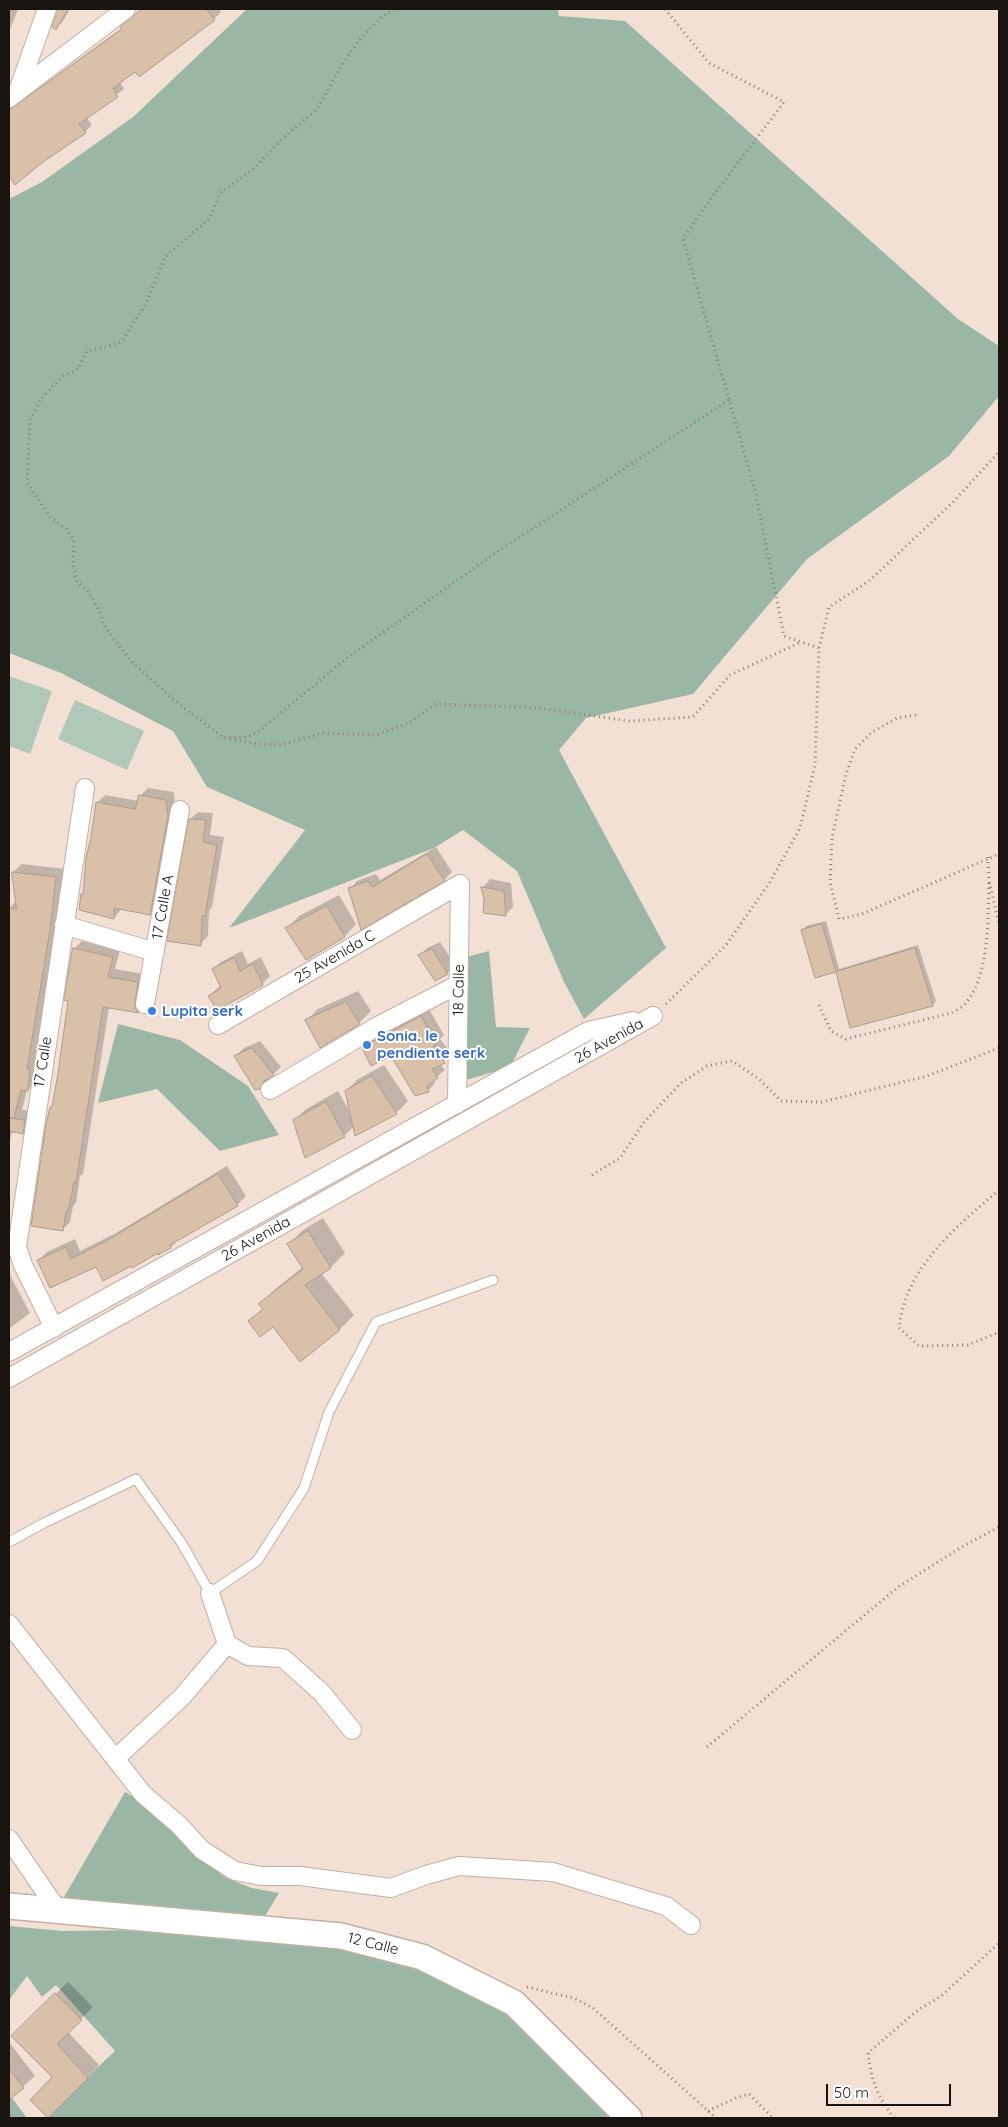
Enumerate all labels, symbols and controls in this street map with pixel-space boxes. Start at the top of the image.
street label: 17 Calle A [148,873,178,941]
street label: 25 Avenida C [291,927,379,987]
street label: 18 Calle [450,964,468,1016]
place label: Lupita serk [162,1002,243,1020]
marker: Lupita serk [146,1005,158,1017]
street label: 26 Avenida [571,1015,647,1067]
place label: Sonia. le pendiente serk [377,1027,485,1062]
street label: 17 Calle [30,1035,56,1089]
marker: Sonia. le pendiente serk [361,1039,373,1051]
street label: 26 Avenida [218,1213,294,1265]
street label: 12 Calle [346,1929,400,1959]
scale bar [828,2074,953,2106]
text: 50 m [834,2083,869,2102]

